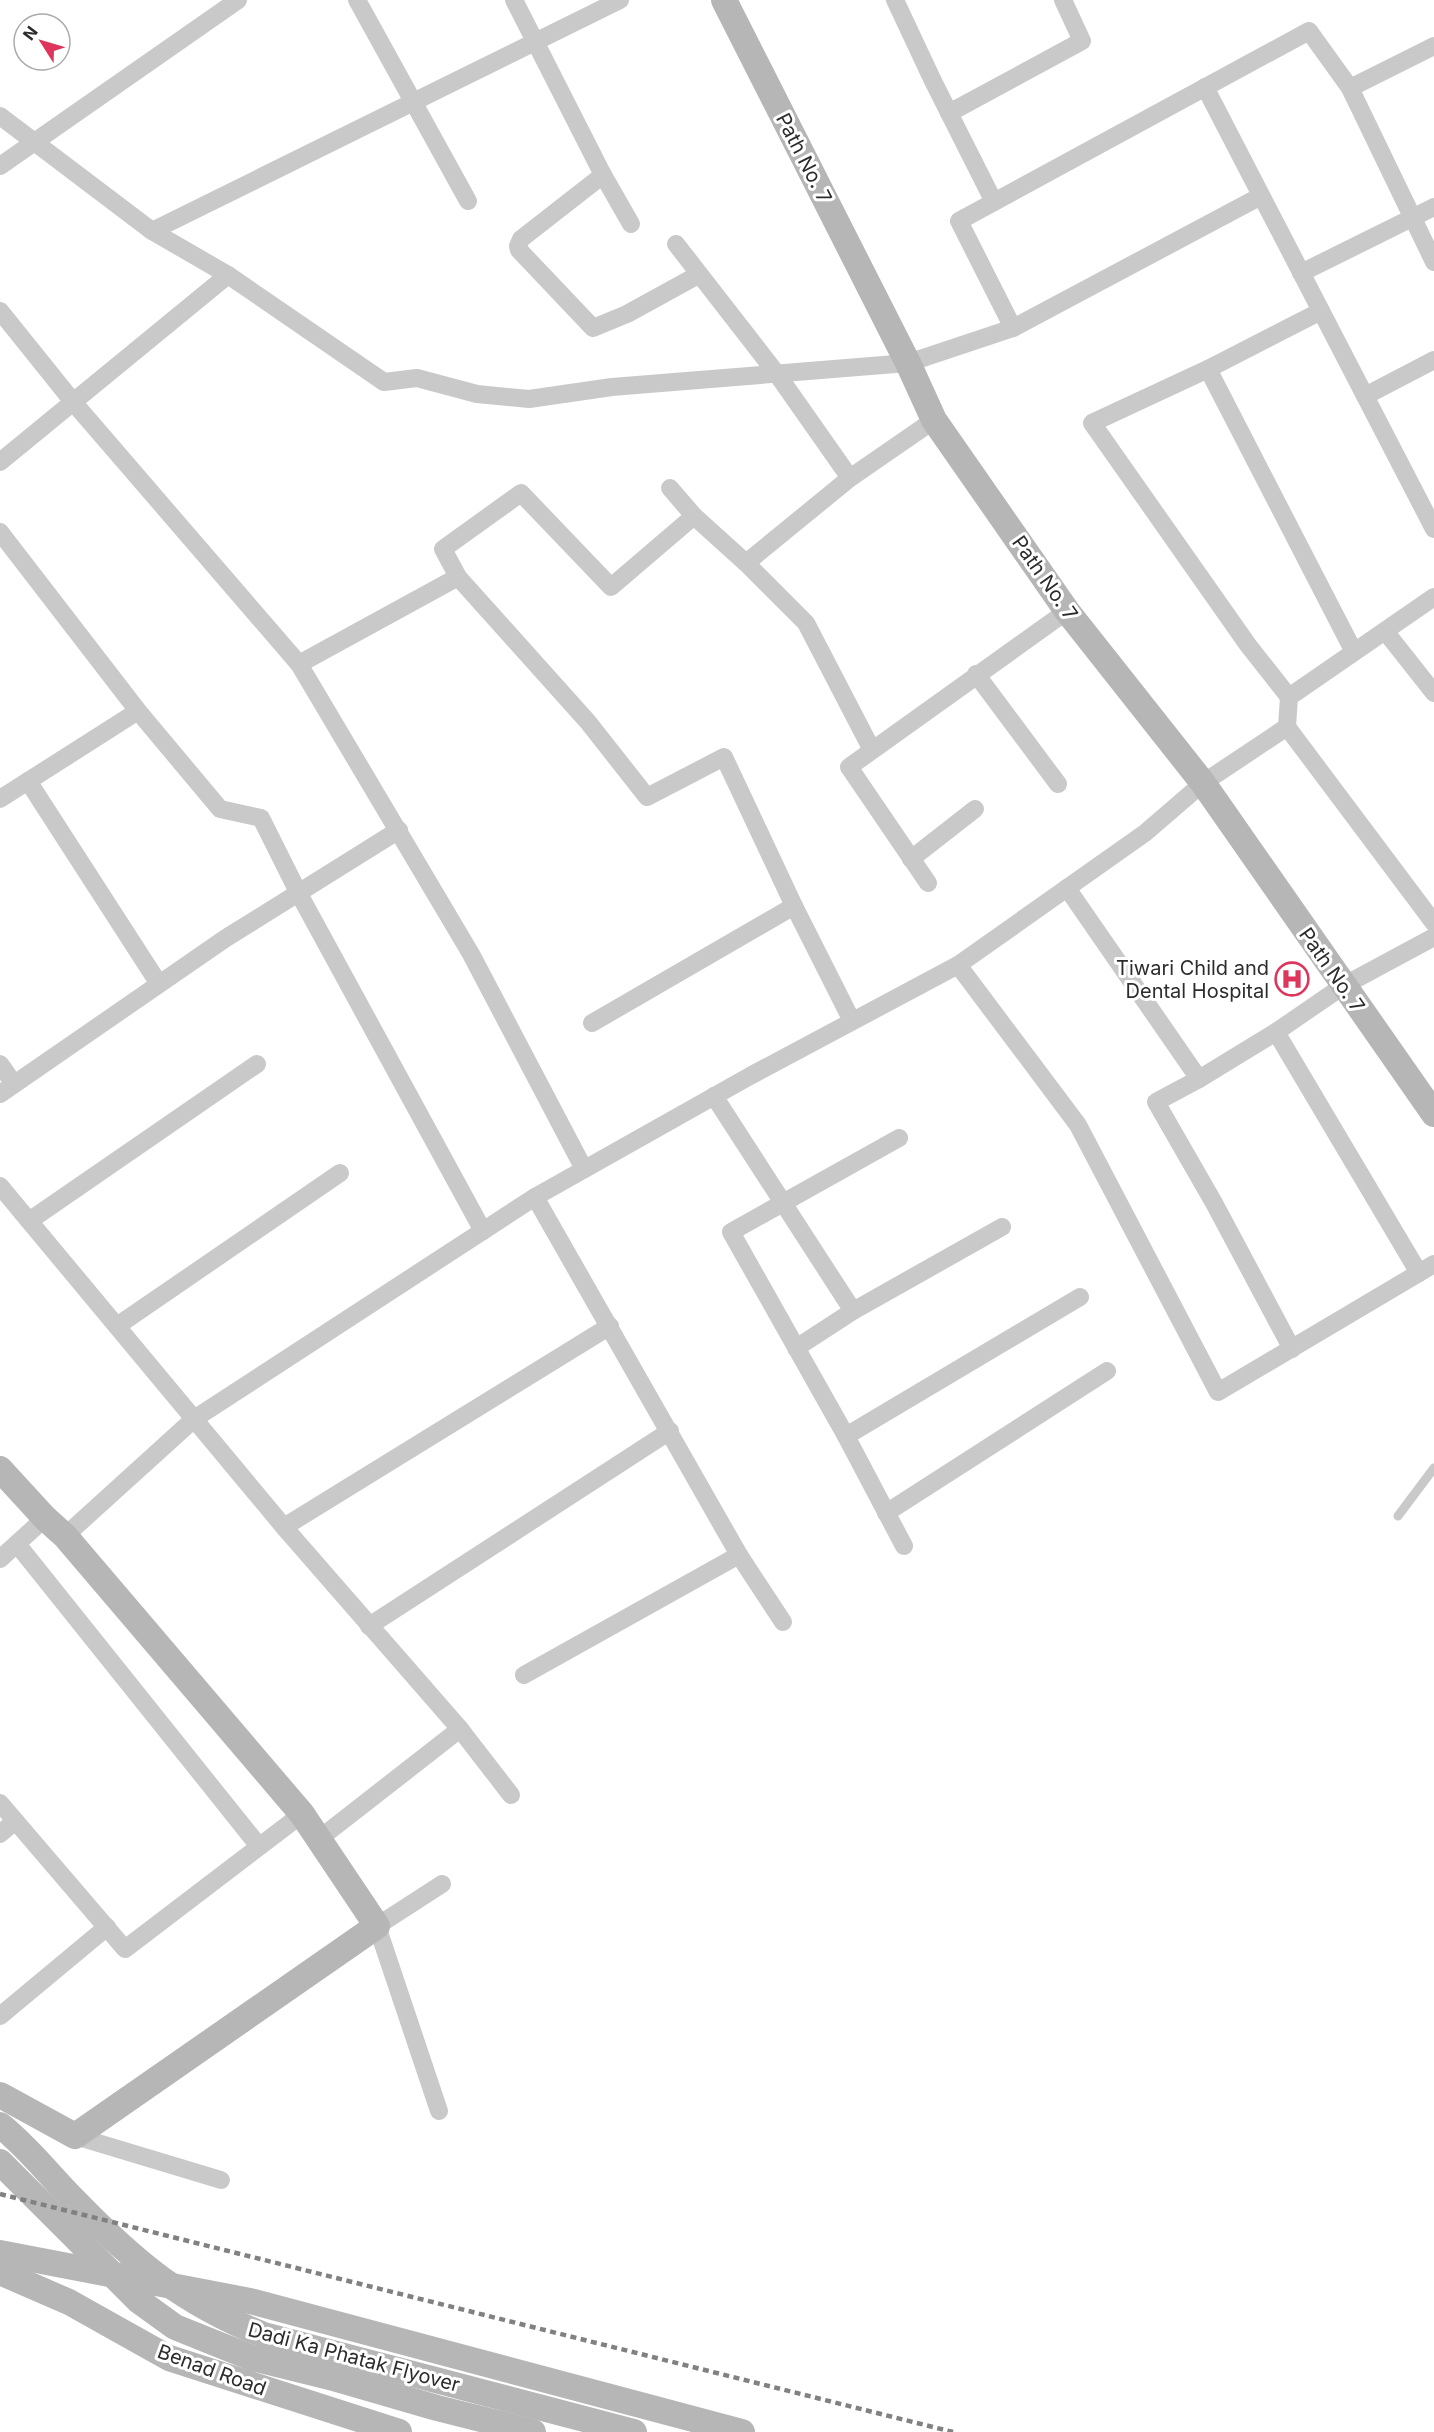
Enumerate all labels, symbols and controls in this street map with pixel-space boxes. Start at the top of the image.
north arrow [12,12,72,72]
text: N [18,22,42,44]
street label: Path No. 7 [771,109,837,207]
street label: Path No. 7 [1007,531,1083,625]
street label: Path No. 7 [1294,923,1370,1017]
place label: Tiwari Child and Dental Hospital [1116,956,1269,1003]
hospital icon: Tiwari Child and Dental Hospital [1274,961,1310,997]
street label: Dadi Ka Phatak Flyover [246,2317,463,2397]
street label: Benad Road [154,2339,270,2401]

